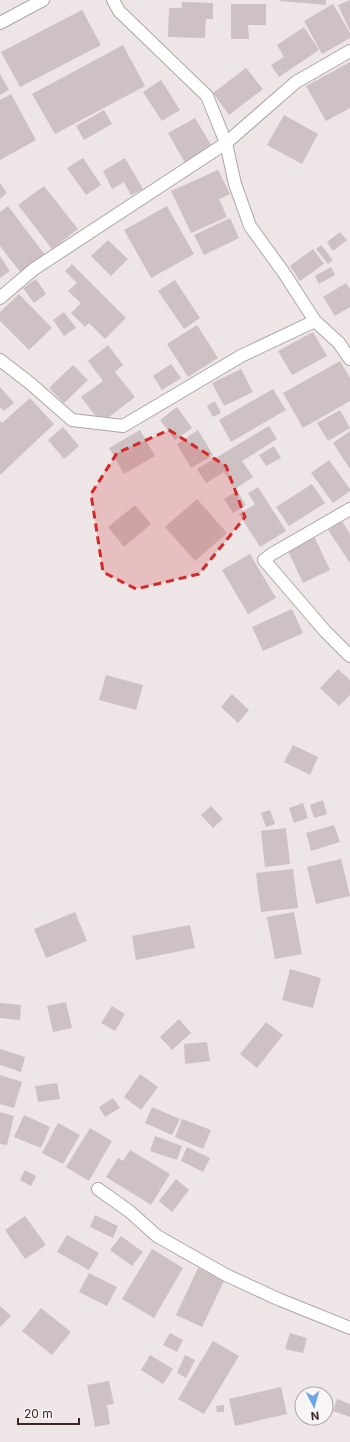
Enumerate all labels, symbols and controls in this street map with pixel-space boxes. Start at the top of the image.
north arrow [294,1386,334,1426]
scale bar [18,1400,79,1426]
text: 20 m [24,1406,53,1421]
text: N [310,1409,320,1423]

